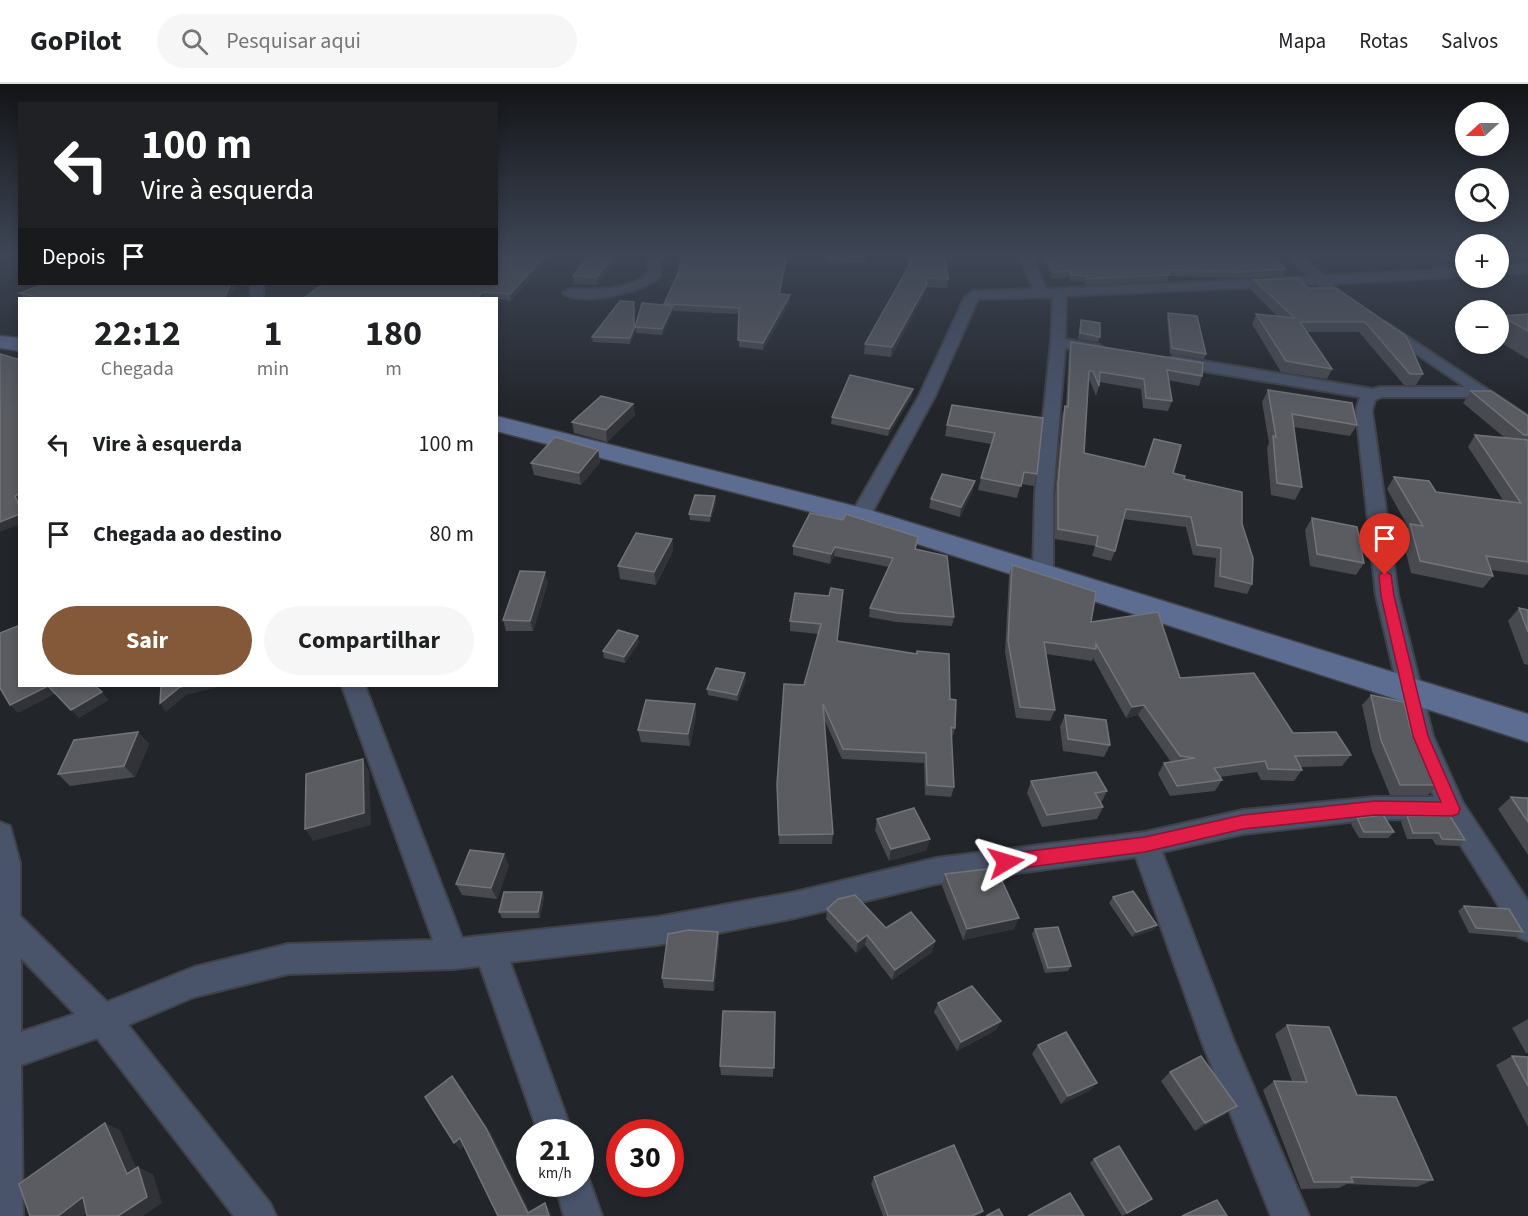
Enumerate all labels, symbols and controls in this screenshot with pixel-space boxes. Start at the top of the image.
search box [157,14,577,68]
text: GoPilot [30,21,121,61]
icon: search [178,25,211,58]
text: Pesquisar aqui [226,25,361,57]
text: Mapa [1278,26,1326,56]
text: Rotas [1359,26,1408,56]
text: Salvos [1441,26,1498,56]
north arrow [1455,102,1509,156]
map controls [1455,102,1509,354]
text: 100 m [141,115,252,175]
icon: left [42,126,120,204]
button: search [1455,168,1509,222]
text: Vire à esquerda [141,171,314,210]
button: + [1455,234,1509,288]
icon: arrive [117,240,150,273]
text: Depois [42,241,105,273]
button: − [1455,300,1509,354]
text: 22:12 [94,308,181,359]
text: 1 [263,308,282,359]
text: 180 [365,308,422,359]
text: Chegada [101,355,174,383]
text: min [257,355,289,383]
text: m [385,355,402,383]
icon: left [42,428,75,461]
text: Vire à esquerda [93,428,242,460]
text: 100 m [419,428,474,460]
pin [1359,513,1410,575]
icon: arrive [42,518,75,551]
text: Chegada ao destino [93,518,282,550]
text: 80 m [429,518,474,550]
icon: arrive [1368,522,1401,555]
button: Sair [42,606,252,675]
button: Compartilhar [264,606,474,675]
position arrow [974,830,1038,894]
speed limit sign: 30 [606,1119,684,1197]
text: 21 [539,1129,571,1172]
text: km/h [538,1163,572,1184]

